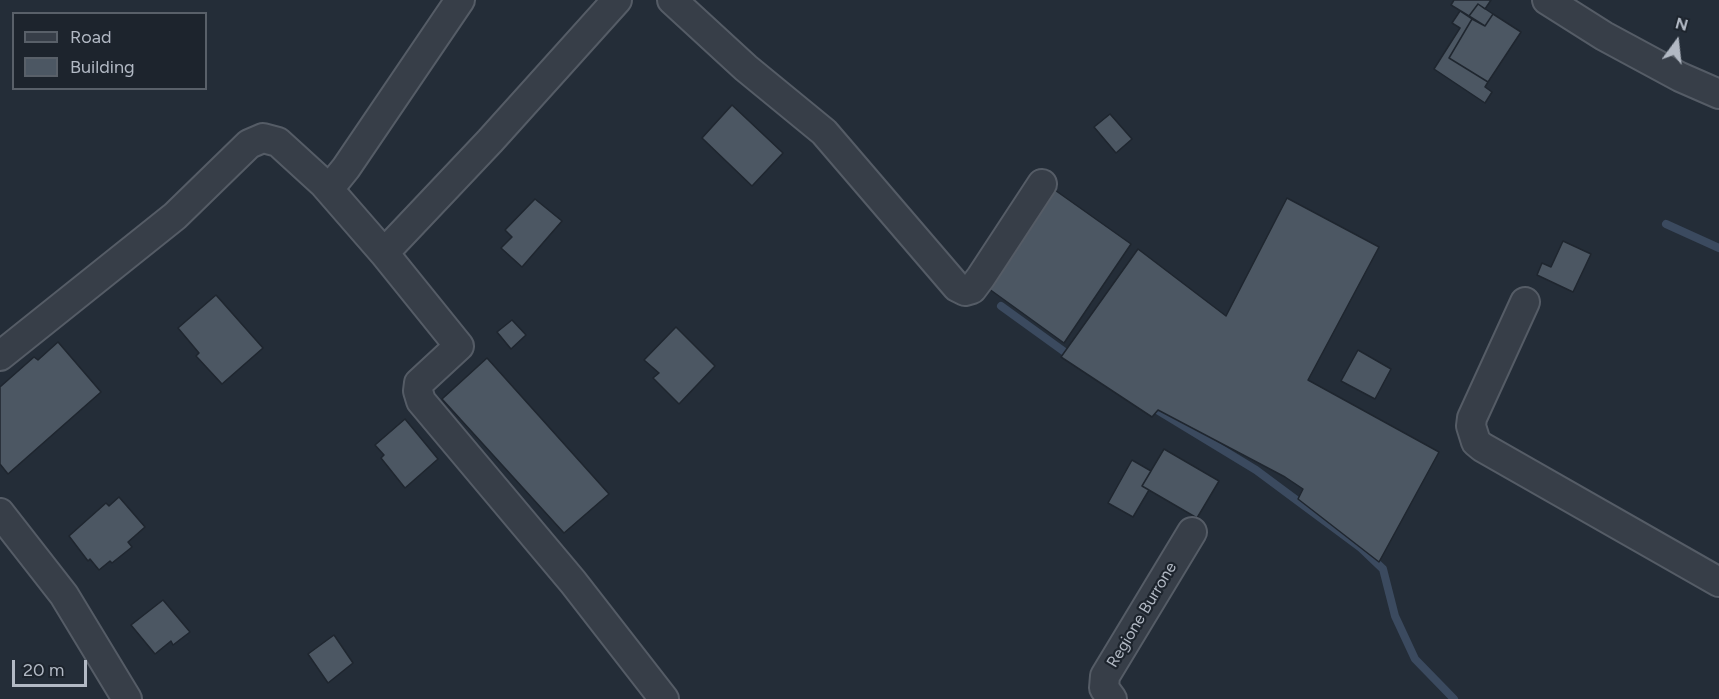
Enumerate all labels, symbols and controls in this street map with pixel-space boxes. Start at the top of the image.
legend [12,12,207,90]
north arrow [1647,12,1707,72]
text: N [1673,13,1690,35]
text: Road [70,26,111,48]
text: Building [70,56,135,78]
street label: Regione Burrone [1103,559,1181,671]
scale bar [15,648,90,686]
text: 20 m [23,659,64,681]

